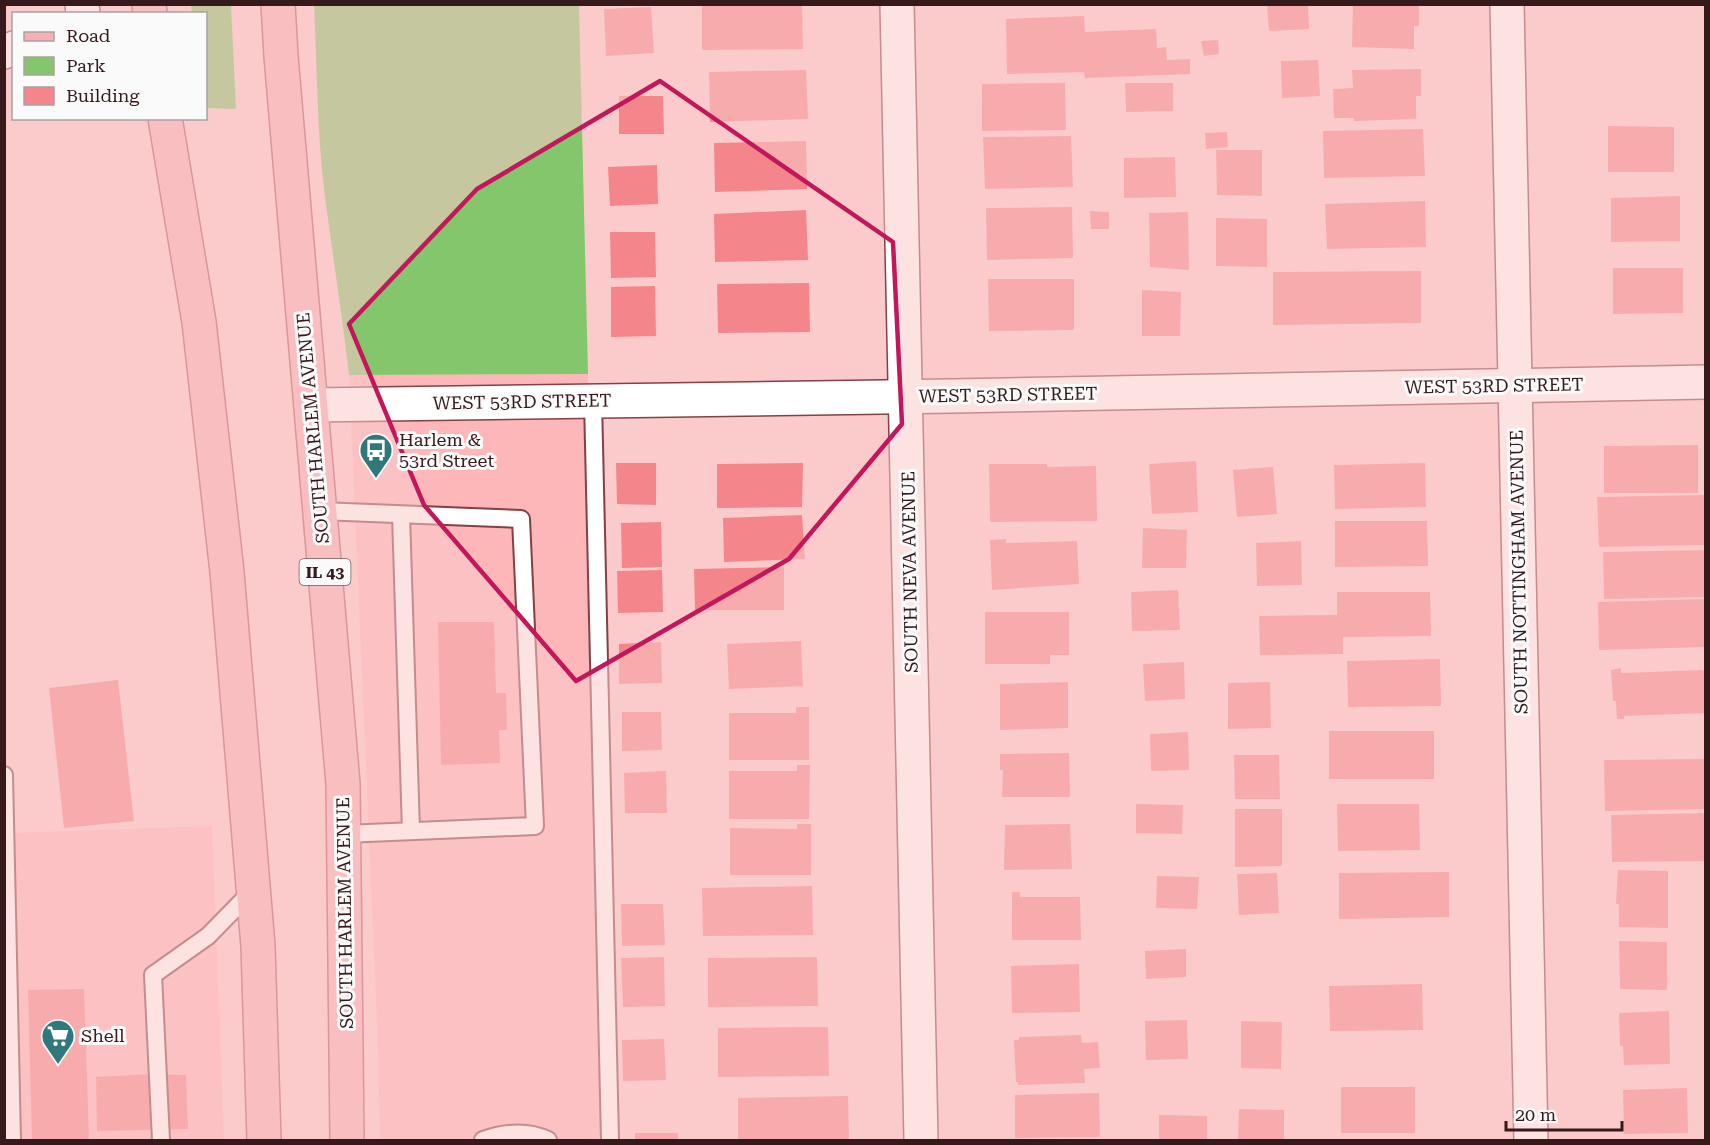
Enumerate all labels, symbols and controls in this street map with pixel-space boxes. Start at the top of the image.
legend [12,12,207,120]
text: Road [66,25,111,46]
text: Park [66,55,106,76]
text: Building [66,85,140,106]
street label: SOUTH HARLEM AVENUE [292,312,333,544]
street label: WEST 53RD STREET [1404,373,1584,398]
street label: WEST 53RD STREET [918,382,1098,407]
street label: WEST 53RD STREET [432,389,612,414]
place label: Harlem & 53rd Street [399,429,494,471]
street label: SOUTH NOTTINGHAM AVENUE [1506,430,1531,714]
bus stop icon: Harlem & 53rd Street [358,432,394,479]
street label: SOUTH NEVA AVENUE [897,471,922,673]
road number: IL 43 [300,559,350,585]
street label: SOUTH HARLEM AVENUE [332,797,357,1029]
supermarket icon: Shell [40,1018,76,1065]
place label: Shell [81,1025,125,1046]
scale bar [1506,1094,1622,1132]
text: 20 m [1515,1104,1556,1125]

